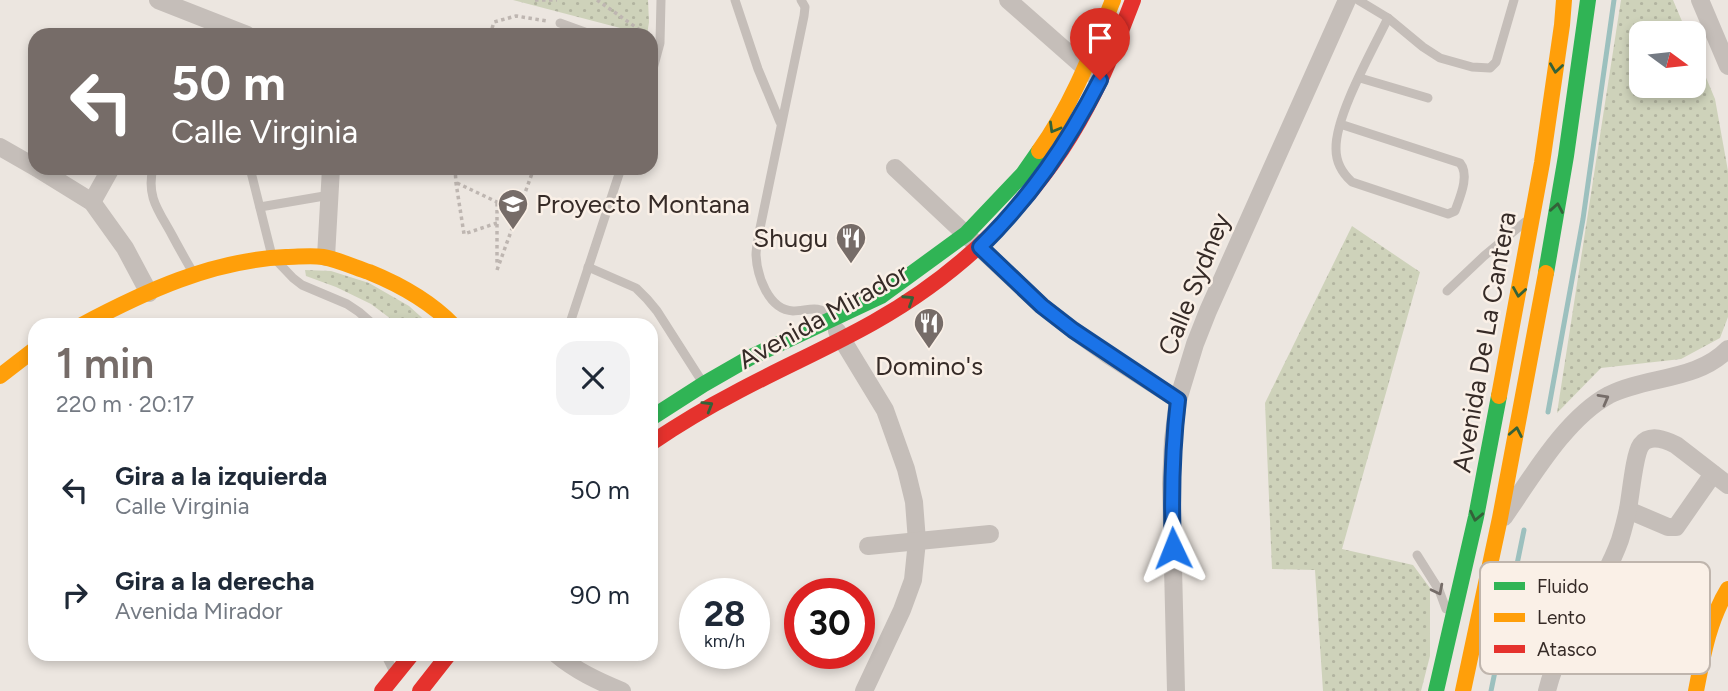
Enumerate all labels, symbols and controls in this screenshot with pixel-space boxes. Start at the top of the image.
pin [1070,8,1130,80]
icon: arrive [1081,19,1119,57]
north arrow [1629,21,1706,98]
map controls [1629,21,1706,98]
text: 50 m [171,53,286,112]
icon: left [56,56,147,147]
one-way arrow [1548,62,1563,74]
text: Calle Virginia [171,113,358,151]
one-way arrow [1049,121,1062,134]
school or university icon: Proyecto Montana [496,187,530,231]
place label: Proyecto Montana [536,188,750,220]
one-way arrow [1549,202,1564,214]
street label: Calle Sydney [1151,208,1237,360]
street label: Avenida De La Cantera [1445,209,1523,475]
restaurant icon: Shugu [834,221,868,265]
place label: Shugu [753,222,828,254]
street label: Avenida Mirador [732,256,914,376]
one-way arrow [1512,286,1527,298]
one-way arrow [901,296,914,308]
restaurant icon: Domino's [912,306,946,350]
text: 1 min [56,338,154,389]
button: close [556,341,630,415]
place label: Domino's [875,350,983,382]
text: 220 m · 20:17 [56,390,194,418]
one-way arrow [1597,394,1609,407]
one-way arrow [701,402,714,415]
one-way arrow [1508,426,1523,438]
text: Gira a la izquierda [115,460,327,492]
icon: left [56,471,94,509]
text: 50 m [570,474,630,506]
text: Calle Virginia [115,492,249,520]
one-way arrow [1470,510,1485,522]
position arrow [1136,511,1210,585]
legend [1480,562,1710,674]
text: Gira a la derecha [115,565,315,597]
text: Fluido [1537,575,1589,598]
icon: right [56,576,94,614]
speed limit sign: 30 [784,578,875,669]
text: 90 m [570,579,630,611]
one-way arrow [1430,583,1444,595]
text: 28 [704,593,745,635]
text: Avenida Mirador [115,597,283,625]
text: Lento [1537,606,1586,629]
text: km/h [704,630,745,652]
text: Atasco [1537,638,1597,661]

